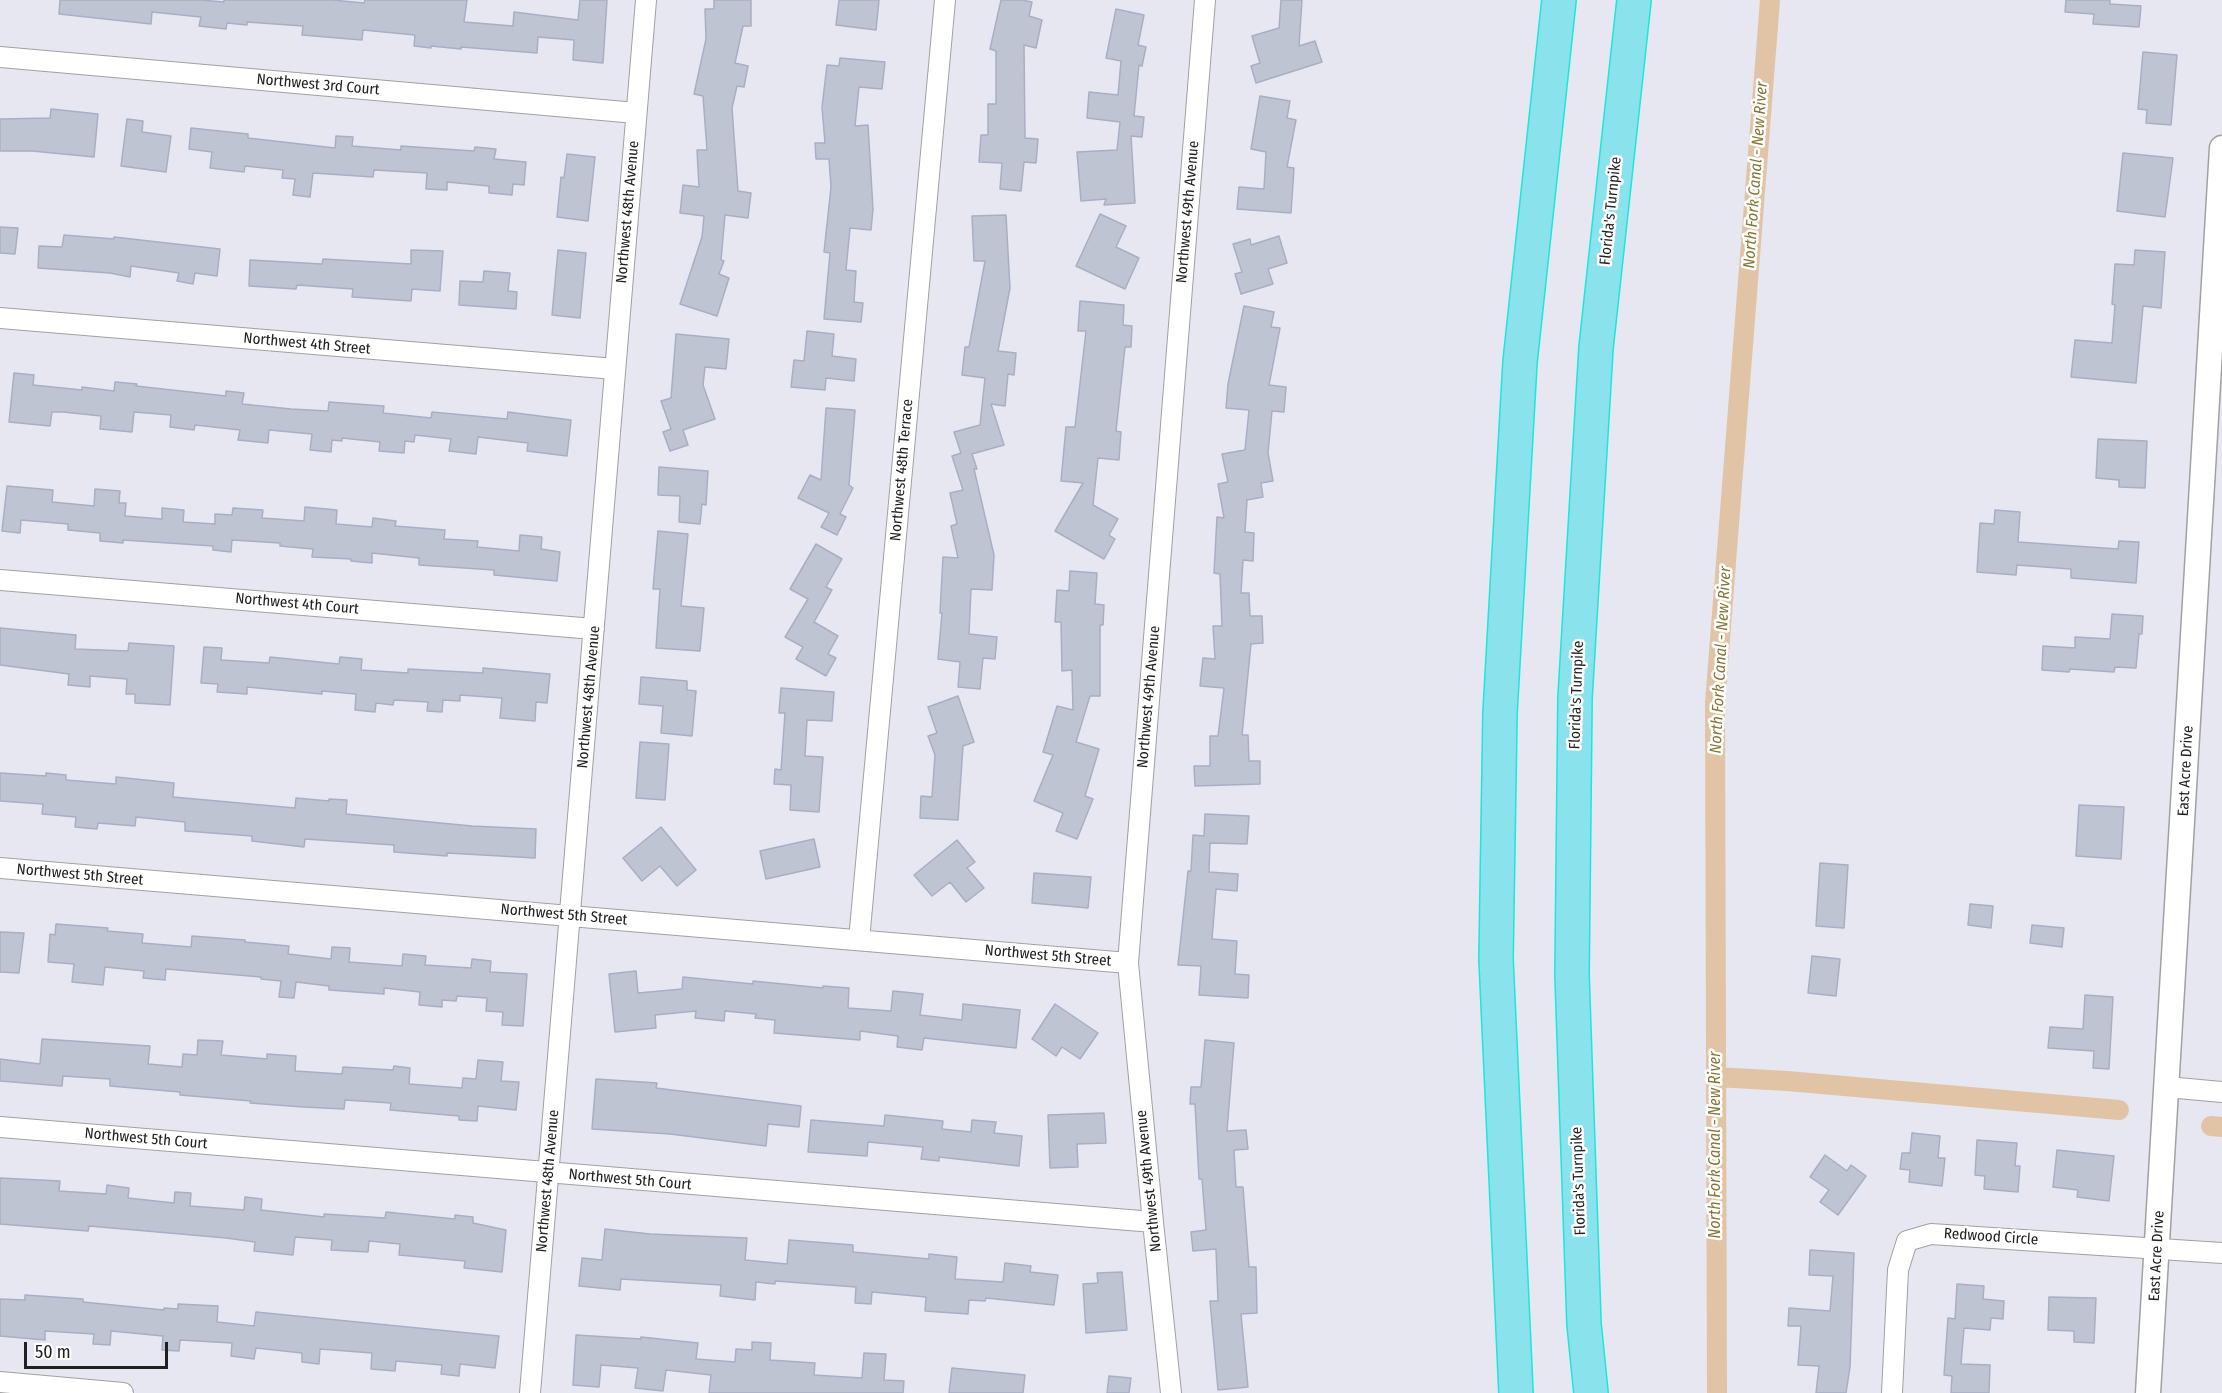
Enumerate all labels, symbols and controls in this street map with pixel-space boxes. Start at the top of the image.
street label: Northwest 3rd Court [256,71,380,99]
water label: North Fork Canal - New River [1740,81,1772,269]
street label: Northwest 48th Avenue [613,140,643,284]
street label: Northwest 49th Avenue [1173,140,1203,284]
street label: Florida's Turnpike [1596,156,1626,266]
street label: Northwest 4th Street [243,329,371,359]
street label: Northwest 48th Terrace [887,398,917,542]
water label: North Fork Canal - New River [1707,566,1735,754]
street label: Northwest 4th Court [235,590,359,618]
street label: Northwest 48th Avenue [574,625,604,769]
street label: Northwest 49th Avenue [1134,625,1164,769]
street label: Florida's Turnpike [1566,640,1588,750]
street label: East Acre Drive [2175,725,2197,817]
street label: Northwest 5th Street [16,860,144,890]
street label: Northwest 5th Street [500,900,628,930]
street label: Northwest 5th Street [984,941,1112,971]
water label: North Fork Canal - New River [1706,1051,1726,1239]
street label: Northwest 48th Avenue [533,1109,563,1253]
street label: Northwest 49th Avenue [1133,1109,1165,1253]
street label: Northwest 5th Court [84,1125,208,1153]
street label: Florida's Turnpike [1568,1126,1590,1236]
street label: Northwest 5th Court [568,1166,692,1194]
street label: East Acre Drive [2146,1210,2168,1302]
street label: Redwood Circle [1943,1225,2039,1249]
scale bar [27,1330,171,1368]
text: 50 m [35,1341,71,1363]

